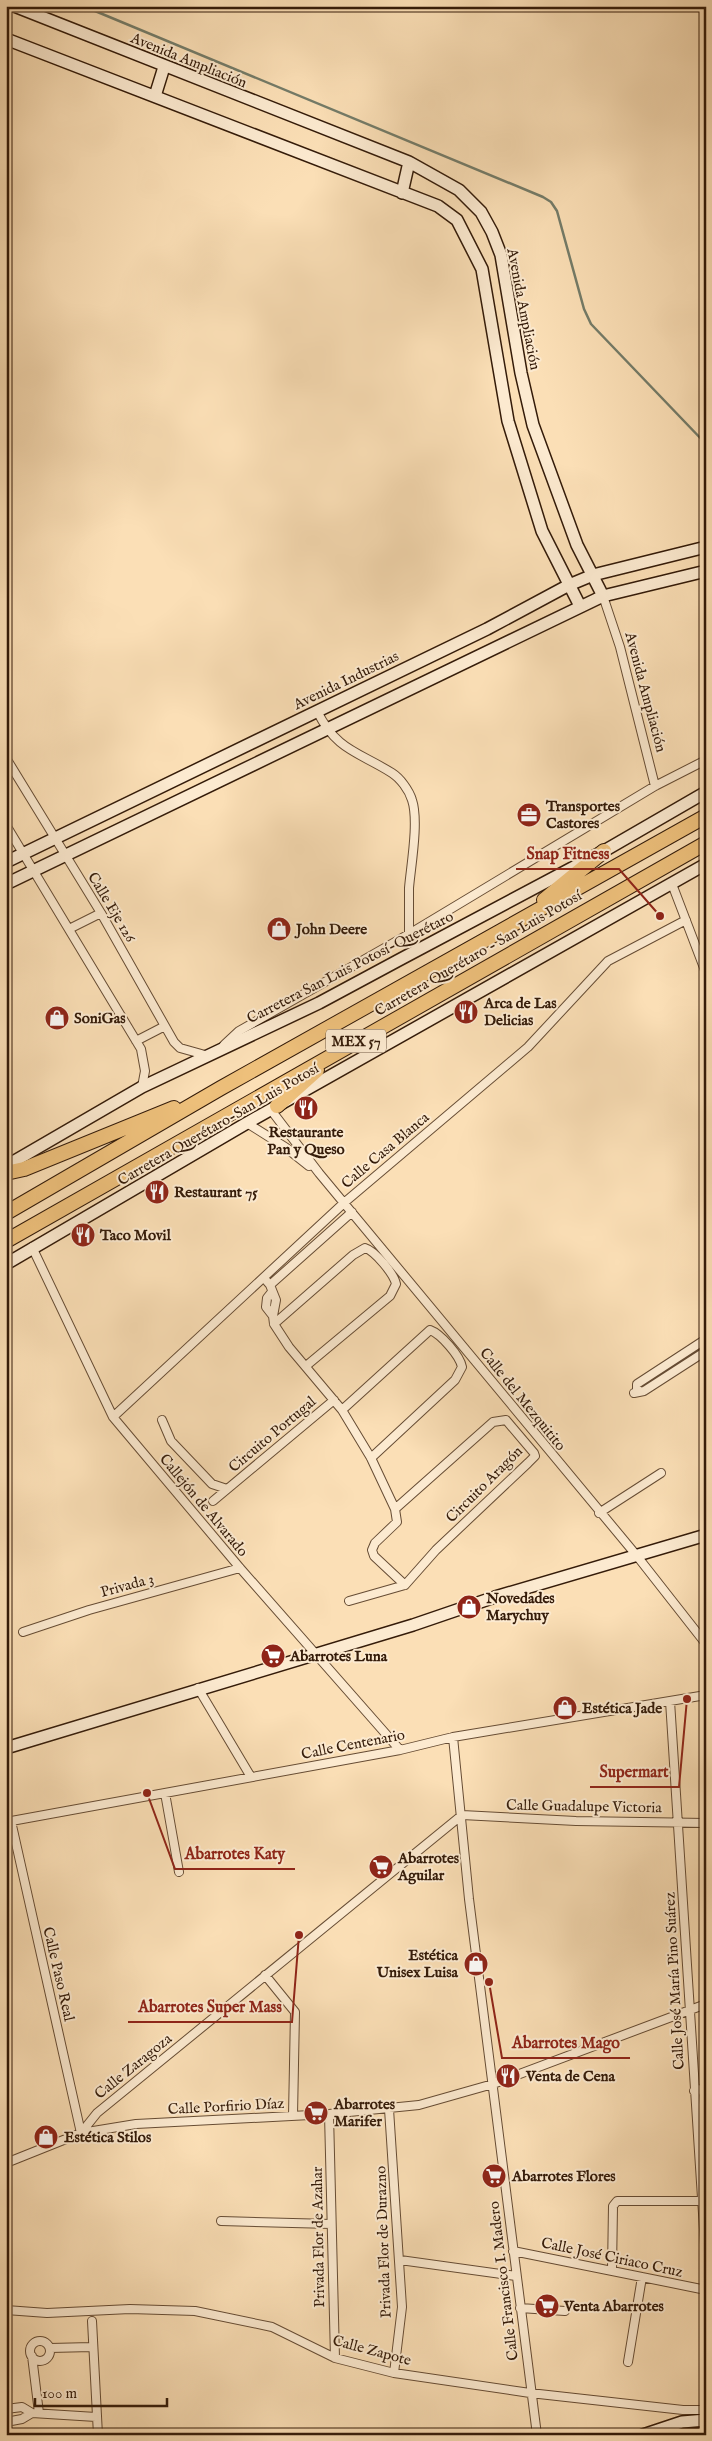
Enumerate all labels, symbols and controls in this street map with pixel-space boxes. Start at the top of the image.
street label: Avenida Ampliación [127,28,250,92]
street label: Avenida Ampliación [502,246,545,372]
street label: Avenida Ampliación [620,629,671,754]
street label: Avenida Industrias [290,647,402,715]
place label: Transportes Castores [545,797,621,833]
office icon: Transportes Castores [516,802,542,828]
callout: Snap Fitness [516,838,619,869]
text: Snap Fitness [527,845,610,865]
street label: Calle Eje 126 [83,869,140,946]
street label: Carretera Querétaro - San Luis Potosí [371,886,586,1021]
street label: Carretera San Luis Potosí-Querétaro [244,907,457,1028]
shop icon: John Deere [266,916,292,942]
place label: John Deere [294,920,367,939]
place label: Arca de Las Delicias [483,994,557,1030]
restaurant icon: Arca de Las Delicias [453,999,479,1025]
shop icon: SoniGas [44,1005,70,1031]
place label: SoniGas [74,1009,126,1028]
road number: MEX 57 [326,1030,386,1052]
street label: Carretera Querétaro-San Luis Potosí [114,1058,323,1190]
restaurant icon: Restaurante Pan y Queso [293,1095,319,1121]
street label: Calle Casa Blanca [337,1108,434,1193]
place label: Restaurante Pan y Queso [267,1123,345,1159]
restaurant icon: Restaurant 75 [144,1179,170,1205]
place label: Restaurant 75 [174,1183,258,1202]
restaurant icon: Taco Movil [70,1222,96,1248]
place label: Taco Movil [99,1226,172,1245]
street label: Calle del Mezquitito [475,1344,570,1455]
street label: Circuito Portugal [225,1392,321,1477]
street label: Circuito Aragón [442,1442,527,1527]
street label: Callejón de Alvarado [155,1450,252,1561]
street label: Privada 3 [98,1569,156,1602]
place label: Novedades Marychuy [485,1589,555,1625]
shop icon: Novedades Marychuy [456,1594,482,1620]
supermarket icon: Abarrotes Luna [260,1643,286,1669]
place label: Abarrotes Luna [289,1647,388,1666]
shop icon: Estética Jade [552,1695,578,1721]
place label: Estética Jade [582,1699,662,1718]
street label: Calle Centenario [300,1725,406,1764]
callout: Supermart [590,1756,679,1787]
text: Supermart [599,1763,669,1783]
street label: Calle Guadalupe Victoria [506,1796,662,1817]
callout: Abarrotes Katy [175,1838,295,1869]
text: Abarrotes Katy [184,1845,286,1865]
place label: Abarrotes Aguilar [397,1849,460,1885]
supermarket icon: Abarrotes Aguilar [368,1854,394,1880]
street label: Calle José María Pino Suárez [660,1892,689,2070]
street label: Calle Paso Real [38,1925,79,2024]
place label: Estética Unisex Luisa [376,1946,459,1982]
shop icon: Estética Unisex Luisa [463,1951,489,1977]
callout: Abarrotes Super Mass [128,1991,292,2022]
text: Abarrotes Super Mass [137,1998,282,2018]
callout: Abarrotes Mago [502,2027,630,2058]
street label: Calle Zaragoza [91,2029,176,2103]
text: Abarrotes Mago [511,2034,620,2054]
restaurant icon: Venta de Cena [495,2063,521,2089]
place label: Venta de Cena [525,2067,616,2086]
street label: Calle Porfirio Díaz [167,2094,285,2119]
place label: Abarrotes Marifer [333,2095,396,2131]
supermarket icon: Abarrotes Marifer [303,2100,329,2126]
shop icon: Estética Stilos [33,2124,59,2150]
place label: Estética Stilos [64,2128,152,2147]
supermarket icon: Abarrotes Flores [481,2163,507,2189]
street label: Privada Flor de Azahar [308,2166,329,2308]
street label: Privada Flor de Durazno [371,2166,396,2318]
place label: Abarrotes Flores [511,2167,616,2186]
street label: Calle Francisco I. Madero [484,2200,523,2362]
street label: Calle José Ciriaco Cruz [539,2233,684,2282]
supermarket icon: Venta Abarrotes [534,2293,560,2319]
place label: Venta Abarrotes [563,2297,665,2316]
street label: Calle Zapote [330,2331,413,2370]
scale bar [35,2376,168,2408]
text: 100 m [42,2384,78,2403]

